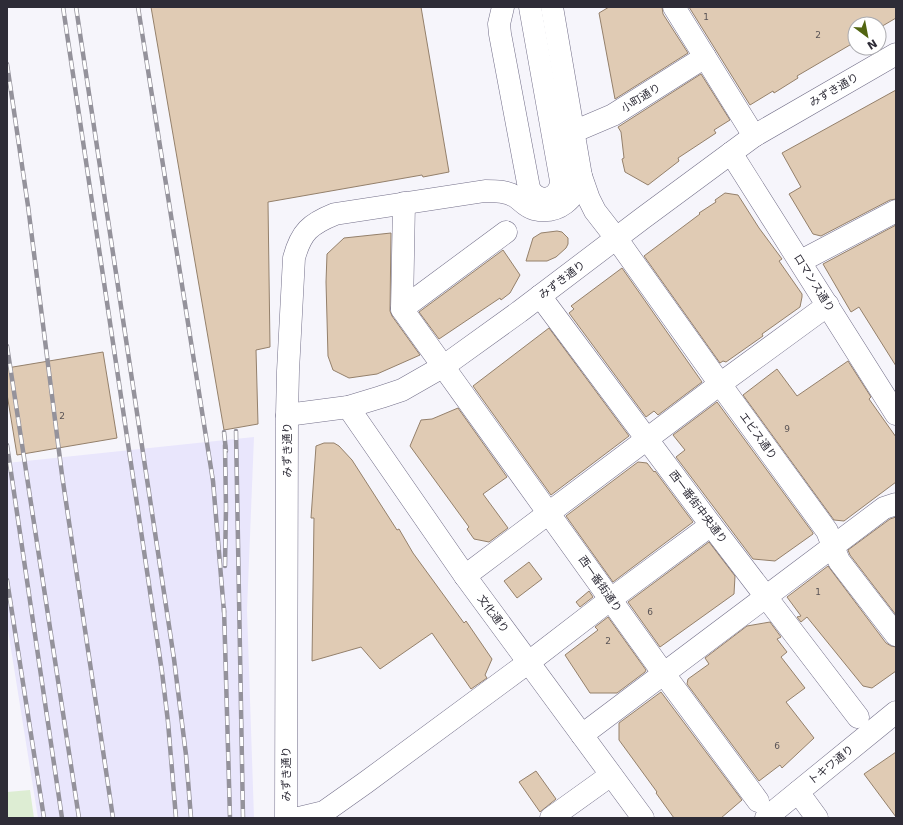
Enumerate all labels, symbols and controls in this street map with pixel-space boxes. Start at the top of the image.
house number: 1 [703,12,709,22]
north arrow [847,16,887,56]
house number: 2 [815,30,821,40]
text: N [865,36,879,52]
street label: みずき通り [807,71,861,109]
street label: 小町通り [619,81,663,115]
street label: ロマンス通り [791,252,837,314]
street label: みずき通り [536,258,588,302]
street label: エビス通り [737,410,779,462]
house number: 2 [59,411,65,421]
street label: みずき通り [281,423,294,478]
house number: 9 [784,424,790,434]
street label: 西一番街中央通り [666,468,730,546]
street label: 西一番街通り [576,553,624,615]
house number: 1 [815,587,821,597]
street label: 文化通り [475,593,511,635]
house number: 6 [647,607,653,617]
house number: 2 [605,636,611,646]
house number: 6 [774,741,780,751]
street label: トキワ通り [806,743,856,787]
street label: みずき通り [280,747,293,802]

